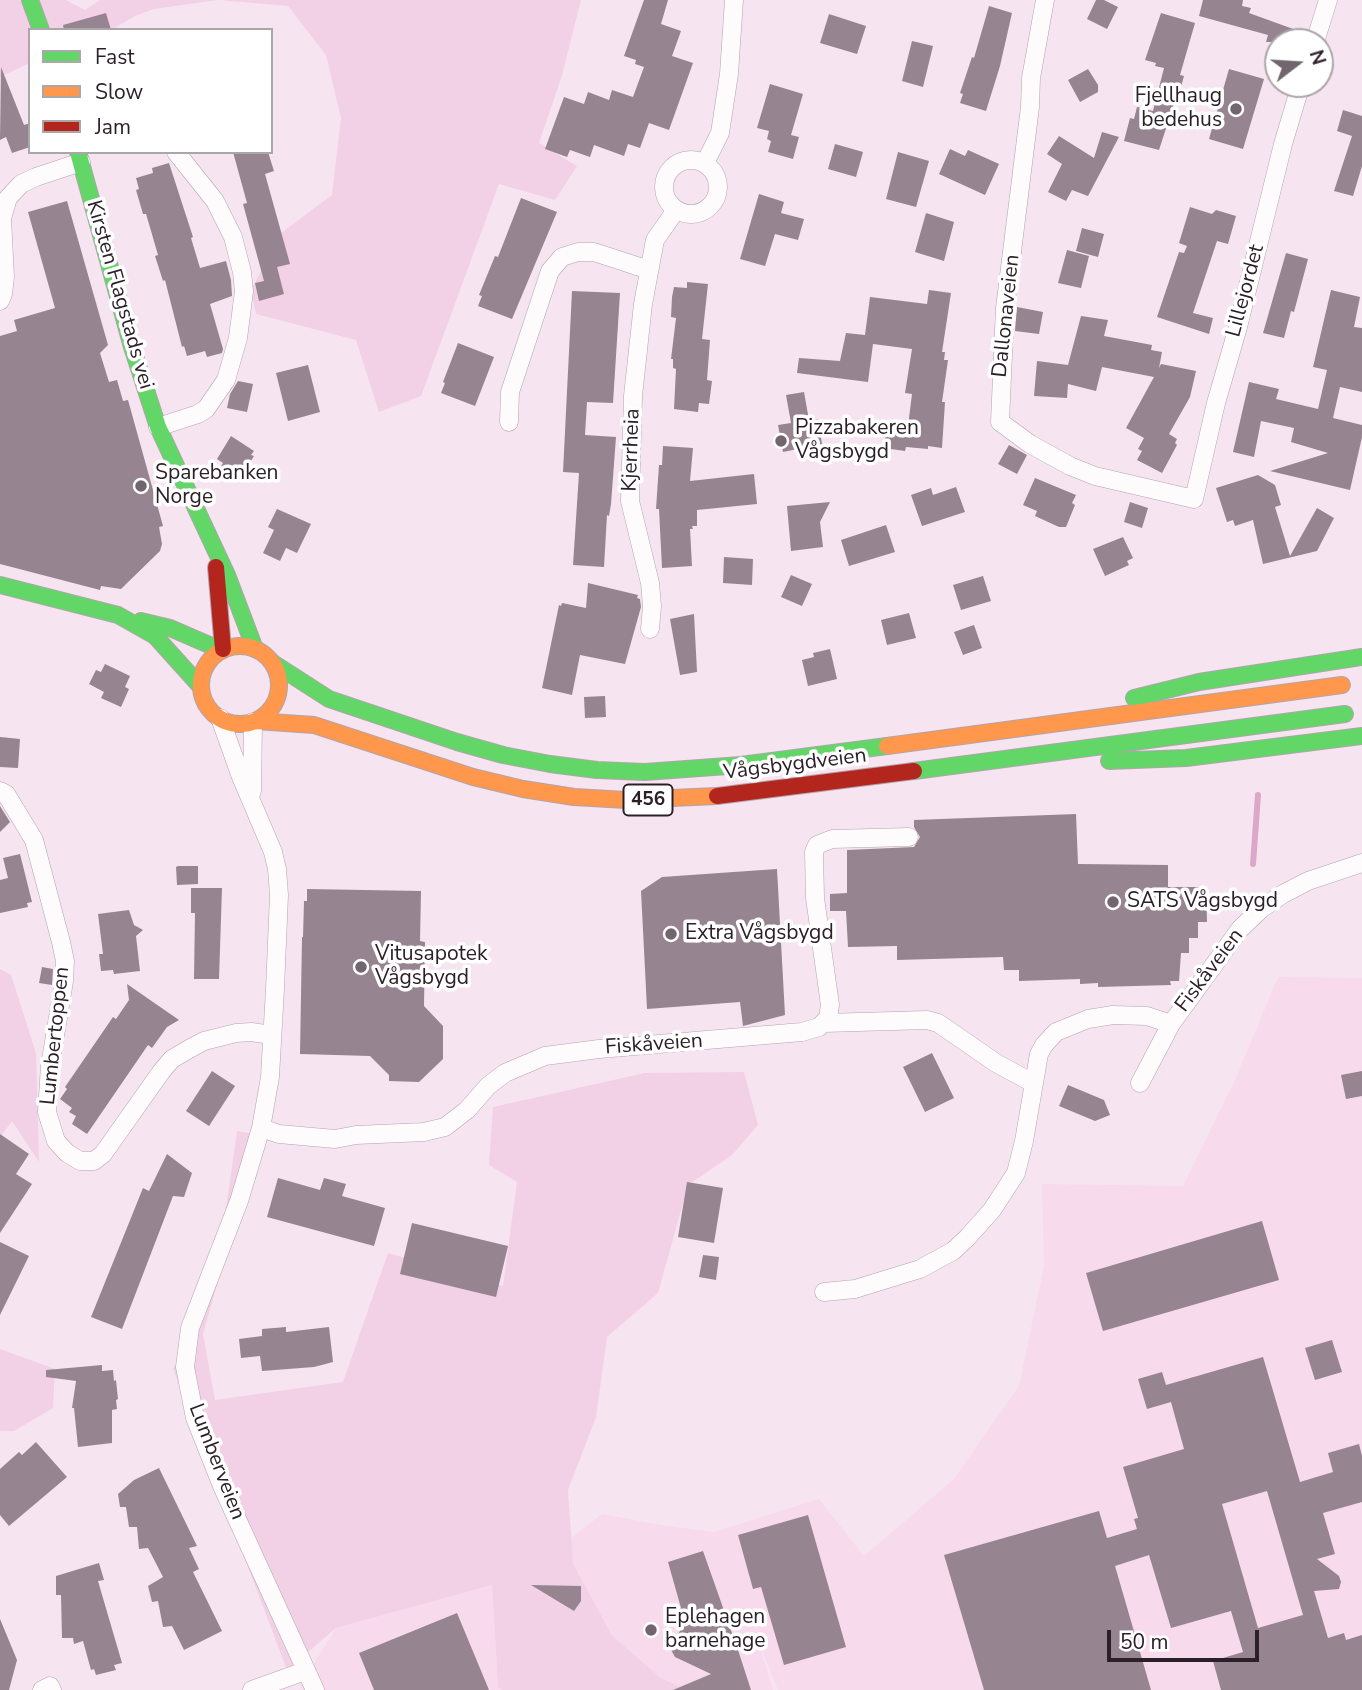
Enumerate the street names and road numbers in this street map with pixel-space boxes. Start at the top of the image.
street label: Kirsten Flagstads vei [80,198,158,392]
street label: Lillejordet [1222,242,1270,340]
street label: Dallonaveien [988,253,1026,379]
street label: Kjerrheia [618,408,646,492]
street label: Vågsbygdveien [722,744,868,786]
road number: 456 [624,785,672,816]
street label: Fiskåveien [1171,924,1249,1018]
street label: Lumbertoppen [36,966,76,1106]
street label: Fiskåveien [604,1029,704,1061]
street label: Lumberveien [182,1400,250,1524]

